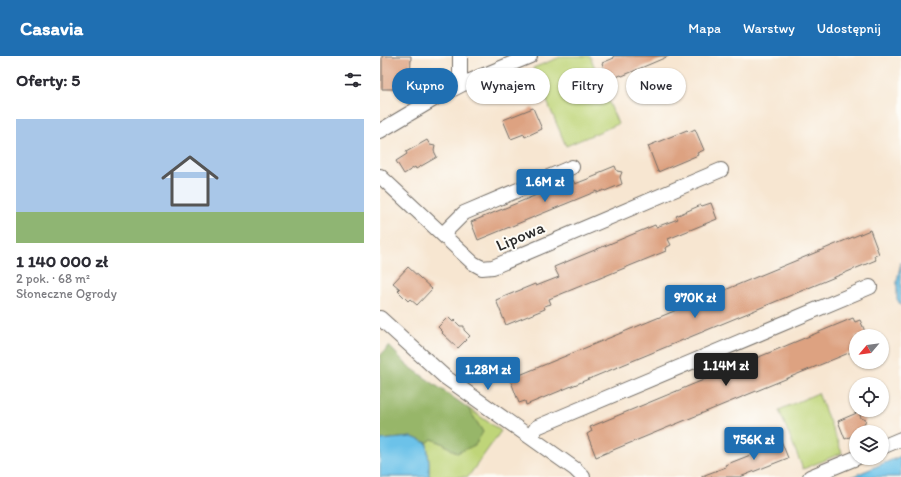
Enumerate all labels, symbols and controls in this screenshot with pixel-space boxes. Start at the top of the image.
text: Casavia [20,17,83,40]
text: Mapa [688,20,721,37]
text: Warstwy [743,20,795,37]
text: Udostępnij [817,20,881,37]
chip: Kupno [392,68,458,104]
chip: Wynajem [466,68,550,104]
chip: Filtry [558,68,618,104]
chip: Nowe [626,68,686,104]
icon: filters [342,69,364,91]
text: Oferty: 5 [16,70,80,90]
icon: home [154,145,226,217]
pin: 1.6M zł [508,169,582,203]
text: 1.6M zł [525,174,565,189]
street label: Lipowa [493,217,548,255]
text: 1 140 000 zł [16,251,108,271]
text: 2 pok. · 68 m² [16,271,90,286]
pin: 970K zł [658,285,732,319]
text: Słoneczne Ogrody [16,286,117,301]
text: 970K zł [674,290,716,305]
north arrow [849,329,889,369]
map controls [849,329,889,465]
pin: 1.14M zł [685,353,767,387]
pin: 1.28M zł [447,357,529,391]
text: 1.14M zł [703,358,749,373]
text: 1.28M zł [465,362,511,377]
button: locate [849,377,889,417]
button: layers [849,425,889,465]
pin: 756K zł [717,427,791,461]
text: 756K zł [733,432,775,447]

